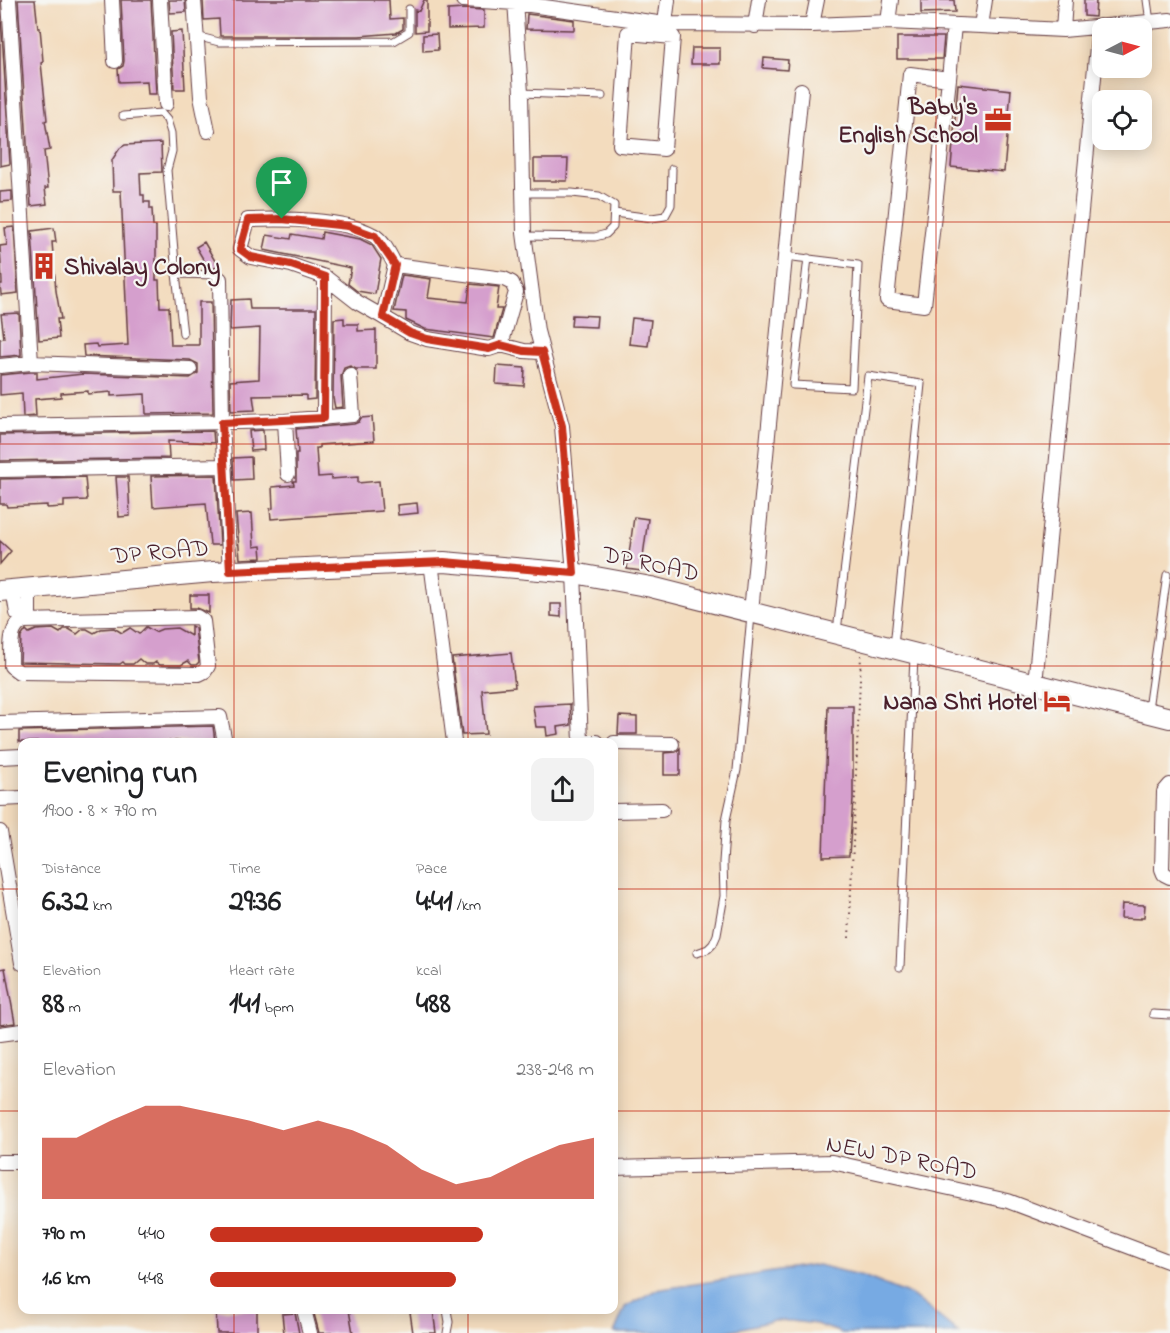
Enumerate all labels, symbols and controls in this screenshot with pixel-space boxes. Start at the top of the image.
north arrow [1092,18,1152,78]
map controls [1092,18,1152,150]
button: locate [1092,90,1152,150]
place label: Baby's English School [838,91,978,155]
office icon: Baby's English School [983,105,1013,135]
pin [256,157,307,219]
icon: arrive [265,166,298,199]
building icon: Shivalay Colony [29,251,59,281]
place label: Shivalay Colony [64,251,220,287]
street label: DP ROAD [109,532,210,575]
street label: DP ROAD [598,538,702,593]
place label: Nana Shri Hotel [883,686,1037,721]
hotel icon: Nana Shri Hotel [1042,686,1072,716]
text: Evening run [42,750,197,798]
button: share [531,758,594,821]
text: 19:00 · 8 × 790 m [42,797,157,826]
text: Distance [42,857,101,881]
text: Time [229,857,261,881]
text: Pace [416,857,447,881]
text: 6.32 [42,881,89,925]
text: 29:36 [229,881,281,925]
text: 4:41 [416,881,453,925]
text: km [89,894,112,918]
text: /km [453,894,481,918]
text: Elevation [42,959,101,983]
text: Heart rate [229,959,295,983]
text: kcal [416,959,441,983]
text: 88 [42,983,65,1027]
text: 141 [229,983,260,1027]
text: 488 [416,983,451,1027]
text: m [65,996,81,1020]
text: bpm [260,996,294,1020]
text: Elevation [42,1056,116,1085]
text: 238–248 m [516,1056,594,1085]
street label: NEW DP ROAD [823,1128,980,1191]
text: 790 m [42,1220,85,1249]
text: 4:40 [138,1220,165,1249]
text: 1.6 km [42,1265,91,1294]
text: 4:48 [138,1265,164,1294]

